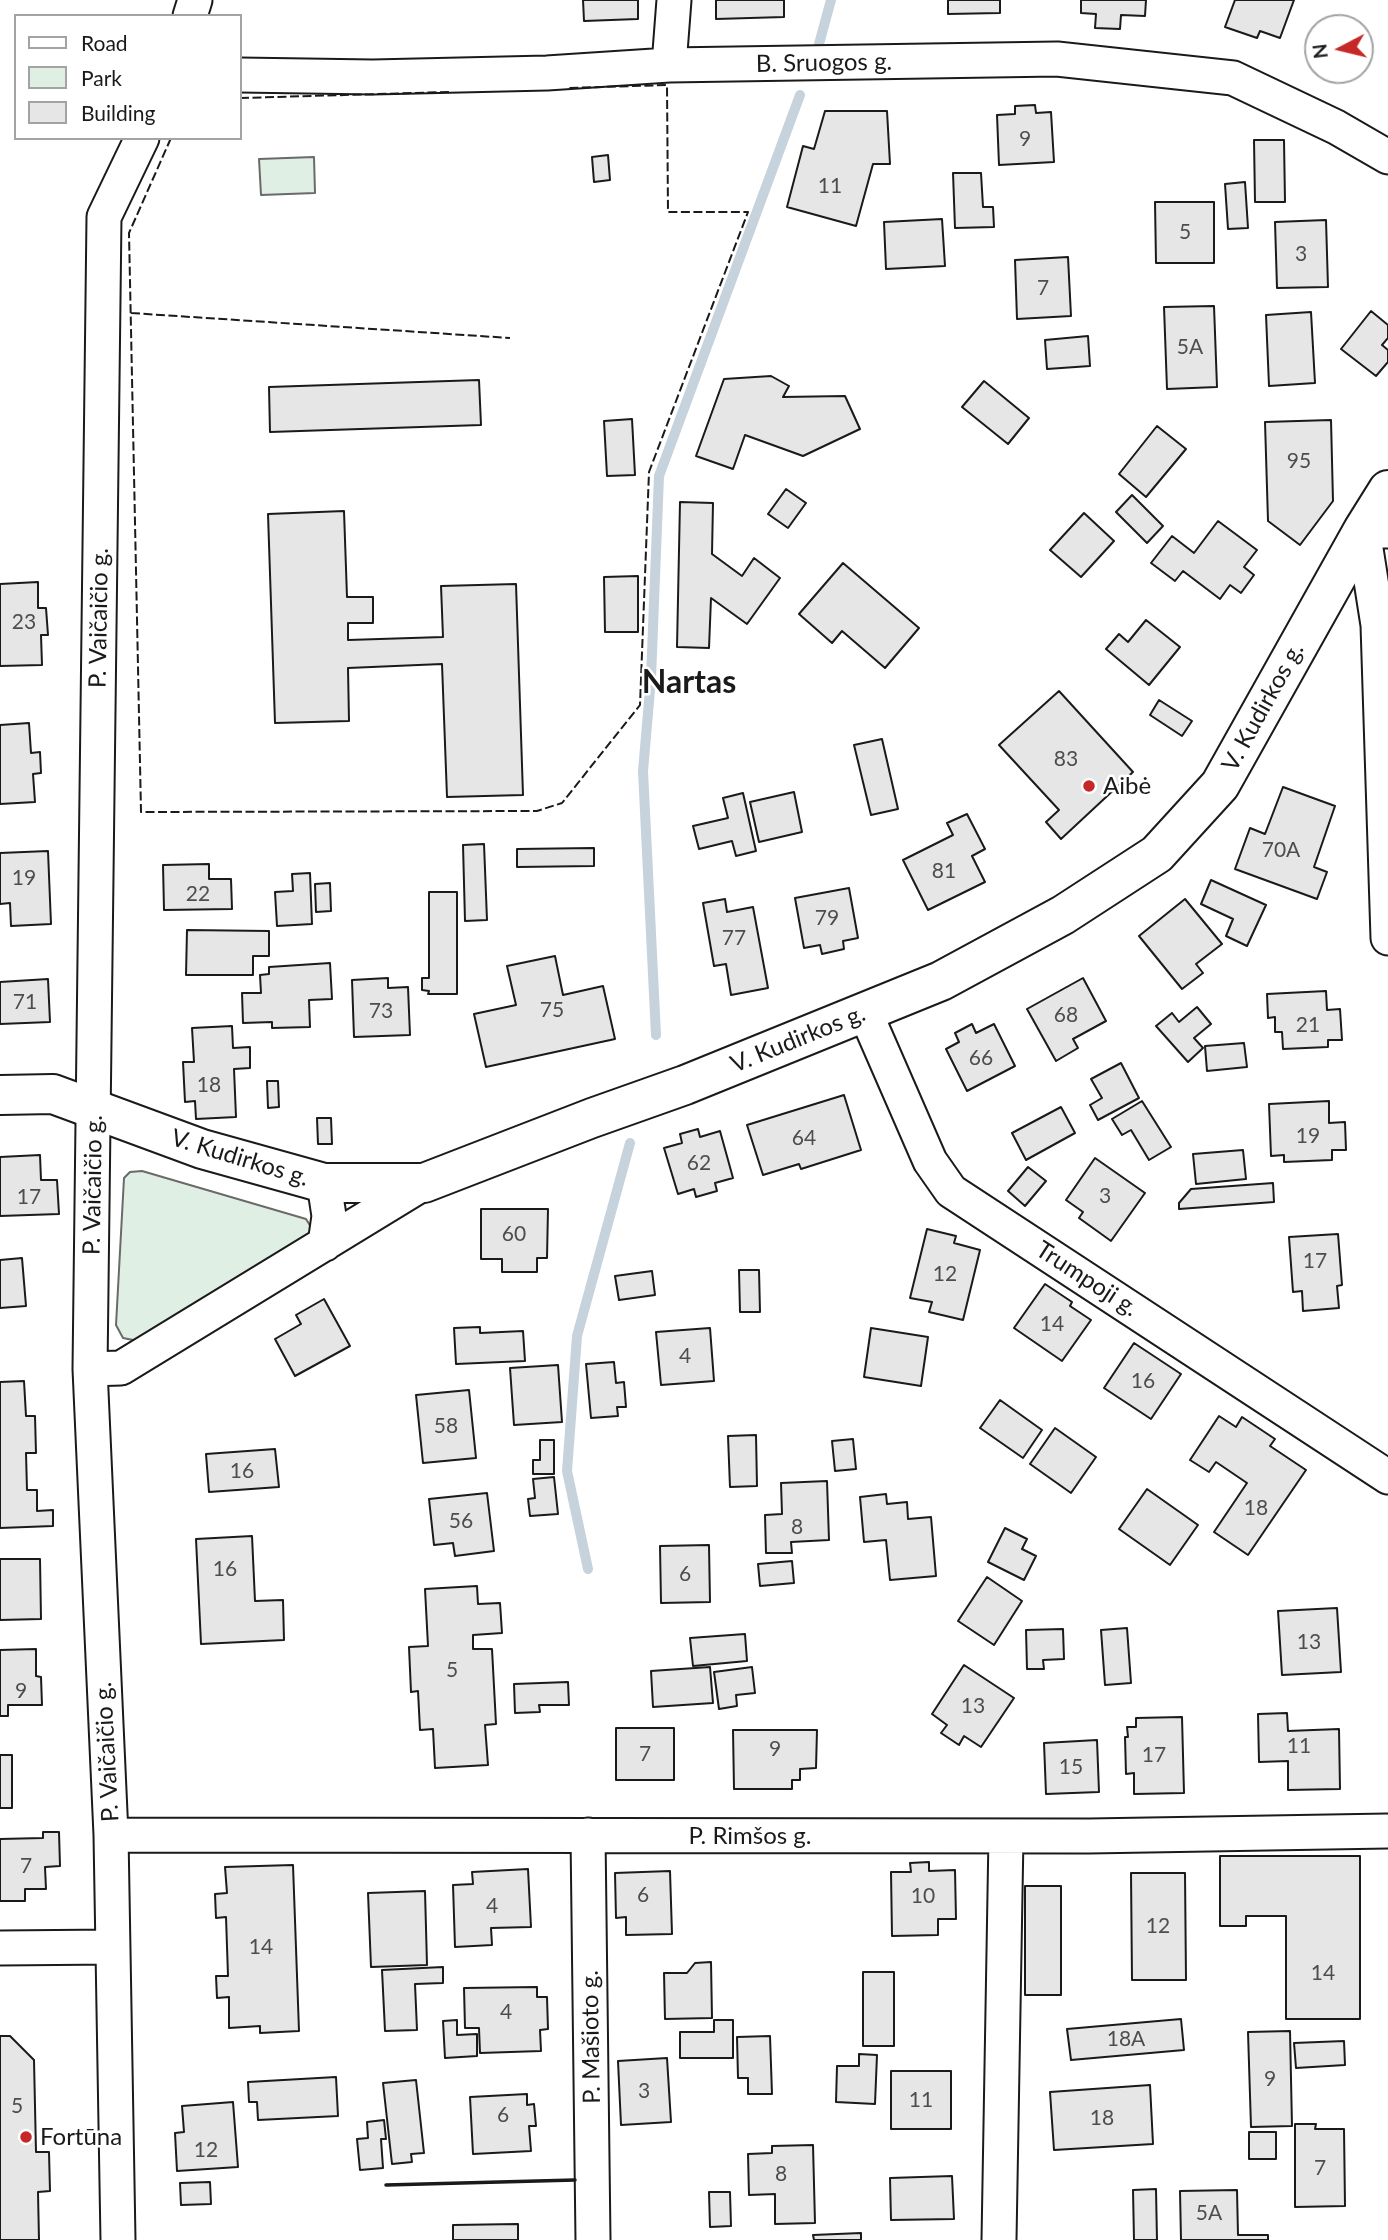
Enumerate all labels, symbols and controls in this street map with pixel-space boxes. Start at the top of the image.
legend [14,14,242,140]
north arrow [1304,14,1374,84]
text: Road [81,30,128,55]
text: N [1307,43,1332,60]
street label: B. Sruogos g. [756,47,892,79]
text: Park [81,65,122,90]
text: Building [81,100,156,125]
house number: 9 [1019,126,1031,152]
house number: 11 [818,173,842,199]
house number: 5 [1179,219,1191,245]
house number: 3 [1295,241,1307,267]
house number: 7 [1037,275,1049,301]
house number: 5A [1177,334,1203,360]
house number: 95 [1287,448,1311,474]
street label: P. Vaičaičio g. [83,548,115,688]
house number: 23 [12,609,36,635]
street label: V. Kudirkos g. [1216,638,1310,776]
district label: Nartas [642,664,736,702]
house number: 83 [1054,746,1078,772]
place label: Aibė [1103,772,1151,800]
marker: Aibė [1081,778,1097,794]
house number: 70A [1262,837,1300,863]
house number: 81 [932,858,956,884]
house number: 19 [12,865,36,891]
house number: 22 [186,881,210,907]
house number: 79 [815,905,839,931]
house number: 77 [722,925,746,951]
house number: 71 [13,989,37,1015]
house number: 75 [540,997,564,1023]
house number: 73 [369,998,393,1024]
street label: V. Kudirkos g. [726,999,870,1079]
house number: 68 [1054,1002,1078,1028]
house number: 21 [1296,1012,1320,1038]
house number: 66 [969,1045,993,1071]
house number: 18 [197,1072,221,1098]
street label: P. Vaičaičio g. [77,1115,109,1255]
street label: V. Kudirkos g. [168,1123,312,1193]
house number: 19 [1296,1123,1320,1149]
house number: 64 [792,1125,816,1151]
house number: 62 [687,1150,711,1176]
house number: 3 [1099,1183,1111,1209]
house number: 17 [17,1184,41,1210]
house number: 60 [502,1221,526,1247]
street label: Trumpoji g. [1030,1235,1144,1323]
house number: 17 [1303,1248,1327,1274]
house number: 12 [933,1261,957,1287]
house number: 14 [1040,1311,1064,1337]
house number: 4 [679,1343,691,1369]
house number: 16 [1131,1368,1155,1394]
house number: 58 [434,1413,458,1439]
house number: 16 [230,1458,254,1484]
house number: 18 [1244,1495,1268,1521]
house number: 56 [449,1508,473,1534]
house number: 8 [791,1514,803,1540]
house number: 16 [213,1556,237,1582]
house number: 6 [679,1561,691,1587]
house number: 13 [1297,1629,1321,1655]
house number: 5 [446,1657,458,1683]
house number: 9 [15,1678,27,1704]
street label: P. Vaičaičio g. [89,1681,125,1823]
house number: 13 [961,1693,985,1719]
house number: 11 [1287,1733,1311,1759]
house number: 9 [769,1736,781,1762]
house number: 7 [639,1741,651,1767]
house number: 17 [1142,1742,1166,1768]
house number: 15 [1059,1754,1083,1780]
street label: P. Rimšos g. [689,1822,811,1850]
house number: 7 [20,1853,32,1879]
house number: 6 [637,1882,649,1908]
house number: 10 [911,1883,935,1909]
house number: 4 [486,1893,498,1919]
house number: 12 [1146,1913,1170,1939]
house number: 14 [249,1934,273,1960]
house number: 14 [1311,1960,1335,1986]
street label: P. Mašioto g. [575,1970,607,2104]
house number: 4 [500,1999,512,2025]
house number: 18A [1107,2026,1145,2052]
house number: 9 [1264,2066,1276,2092]
house number: 3 [638,2078,650,2104]
house number: 11 [909,2087,933,2113]
house number: 5 [11,2093,23,2119]
house number: 6 [497,2102,509,2128]
house number: 18 [1090,2105,1114,2131]
place label: Fortūna [40,2123,122,2151]
marker: Fortūna [18,2129,34,2145]
house number: 12 [194,2137,218,2163]
house number: 7 [1314,2155,1326,2181]
house number: 8 [775,2161,787,2187]
house number: 5A [1196,2200,1222,2226]

